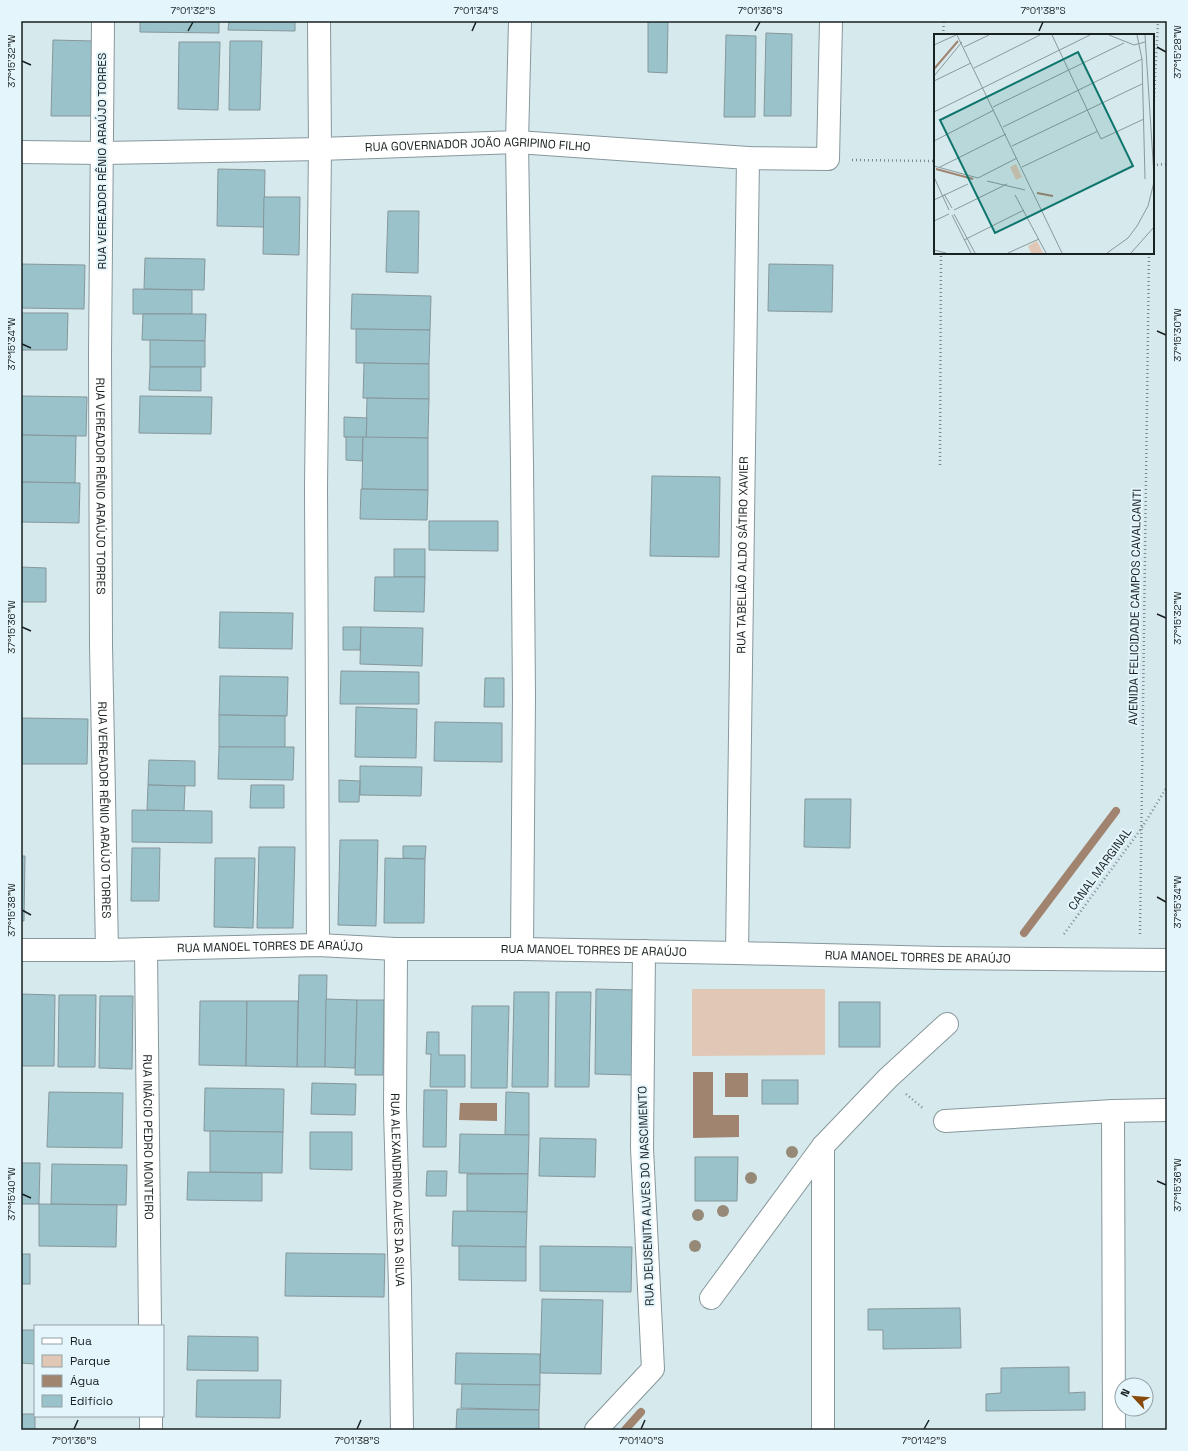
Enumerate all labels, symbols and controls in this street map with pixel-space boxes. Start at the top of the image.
text: 7°01'32"S [171,4,216,17]
text: 7°01'34"S [454,4,498,17]
text: 7°01'36"S [737,4,783,17]
text: 7°01'38"S [1020,4,1066,17]
text: 37°15'28"W [1171,25,1184,79]
text: 37°15'32"W [5,34,18,88]
inset map [934,34,1154,254]
street label: RUA VEREADOR RÊNIO ARAÚJO TORRES [94,53,110,269]
street label: RUA GOVERNADOR JOÃO AGRIPINO FILHO [365,134,591,155]
text: 37°15'30"W [1171,308,1184,362]
text: 37°15'34"W [5,317,18,371]
street label: RUA VEREADOR RÊNIO ARAÚJO TORRES [92,377,109,595]
street label: RUA TABELIÃO ALDO SÁTIRO XAVIER [733,456,752,654]
street label: AVENIDA FELICIDADE CAMPOS CAVALCANTI [1125,489,1145,725]
text: 37°15'32"W [1171,591,1184,645]
text: 37°15'36"W [5,600,18,654]
street label: RUA VEREADOR RÊNIO ARAÚJO TORRES [94,701,114,919]
street label: CANAL MARGINAL [1065,824,1136,914]
text: 37°15'34"W [1171,875,1184,929]
text: 37°15'38"W [5,883,18,937]
street label: RUA MANOEL TORRES DE ARAÚJO [177,937,363,956]
street label: RUA MANOEL TORRES DE ARAÚJO [501,941,687,960]
street label: RUA MANOEL TORRES DE ARAÚJO [825,947,1011,967]
street label: RUA INÁCIO PEDRO MONTEIRO [139,1054,157,1220]
street label: RUA DEUSENITA ALVES DO NASCIMENTO [634,1086,658,1306]
street label: RUA ALEXANDRINO ALVES DA SILVA [387,1093,408,1287]
text: 37°15'36"W [1171,1158,1184,1212]
text: 37°15'40"W [5,1167,18,1221]
legend [34,1325,164,1417]
text: Rua [70,1333,92,1349]
text: Parque [70,1353,110,1369]
text: Água [70,1373,100,1389]
north arrow [1114,1377,1154,1417]
text: N [1117,1386,1133,1399]
text: Edifício [70,1393,113,1409]
text: 7°01'36"S [51,1434,97,1447]
text: 7°01'38"S [334,1434,380,1447]
text: 7°01'40"S [618,1434,664,1447]
text: 7°01'42"S [902,1434,946,1447]

